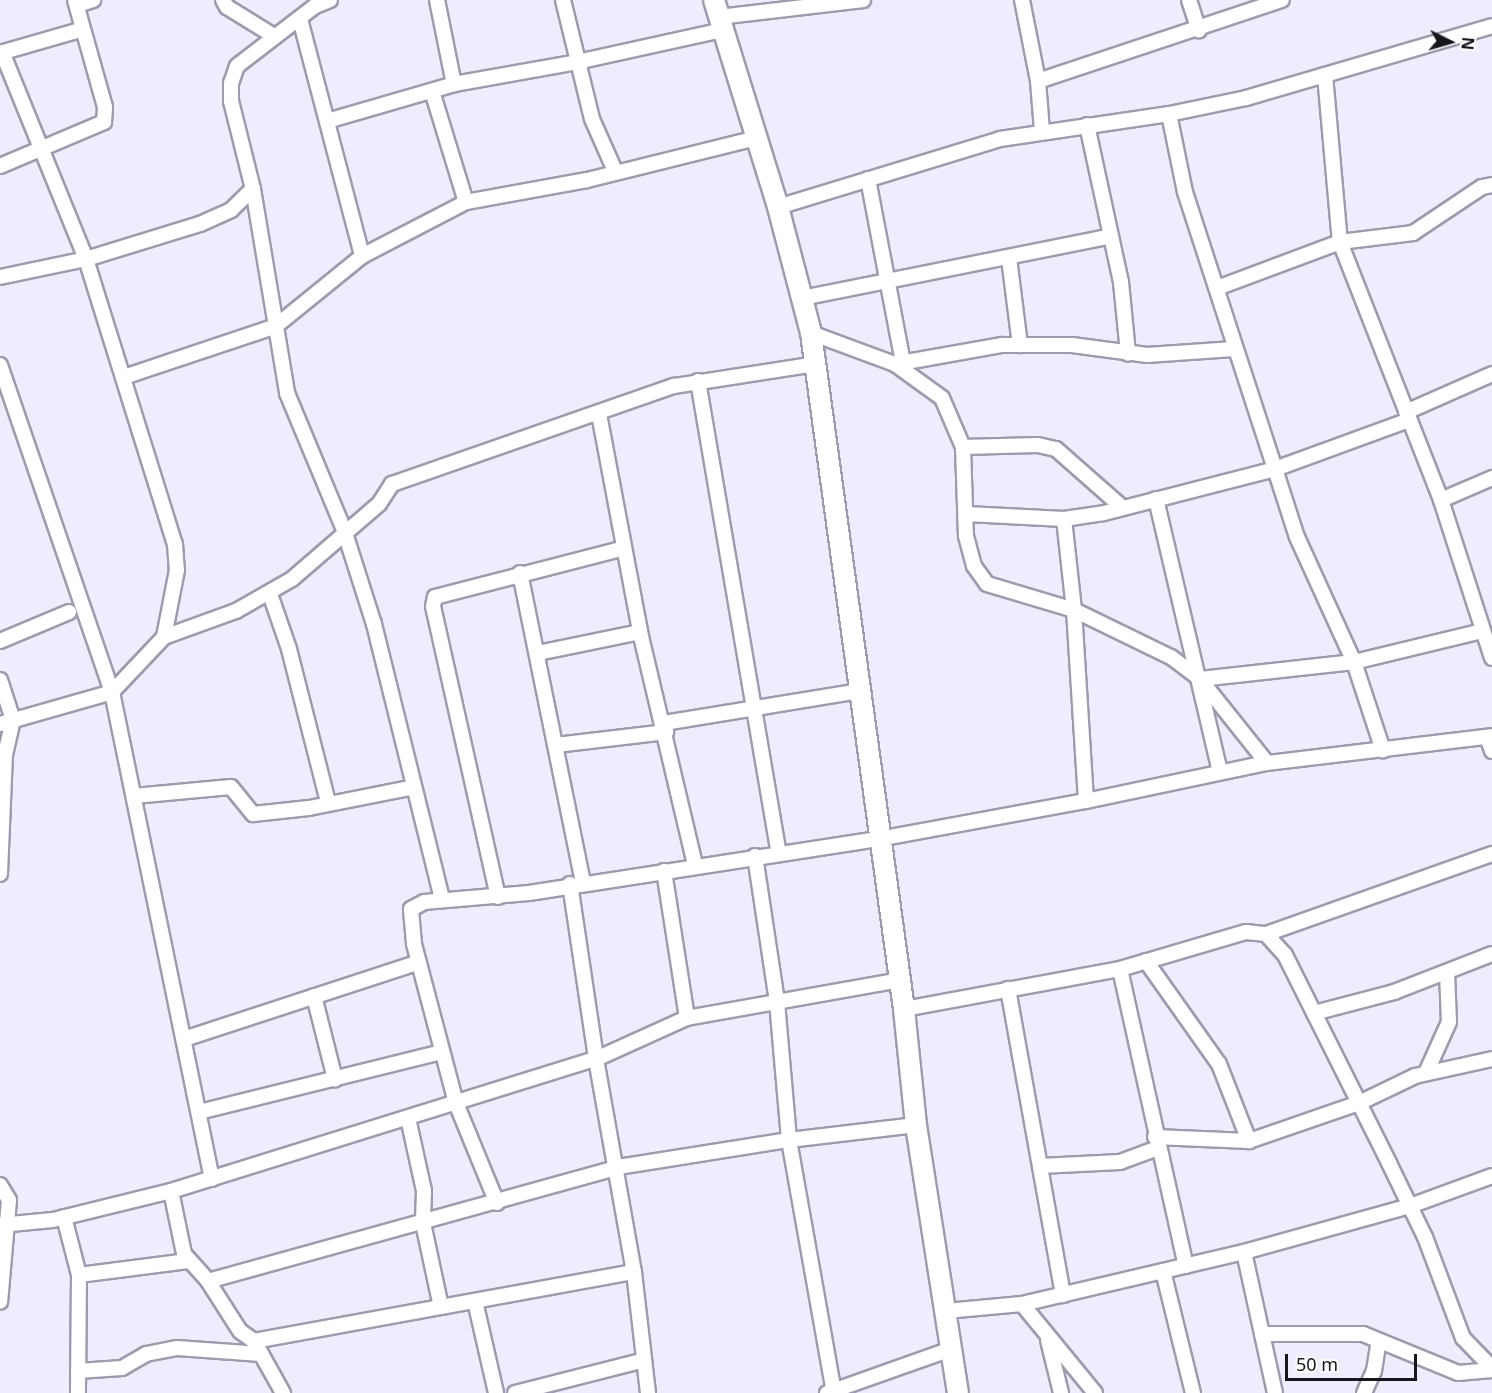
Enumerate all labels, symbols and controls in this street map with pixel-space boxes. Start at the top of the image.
north arrow [1420,12,1480,72]
text: N [1456,36,1479,51]
scale bar [1288,1342,1420,1380]
text: 50 m [1296,1352,1338,1376]

